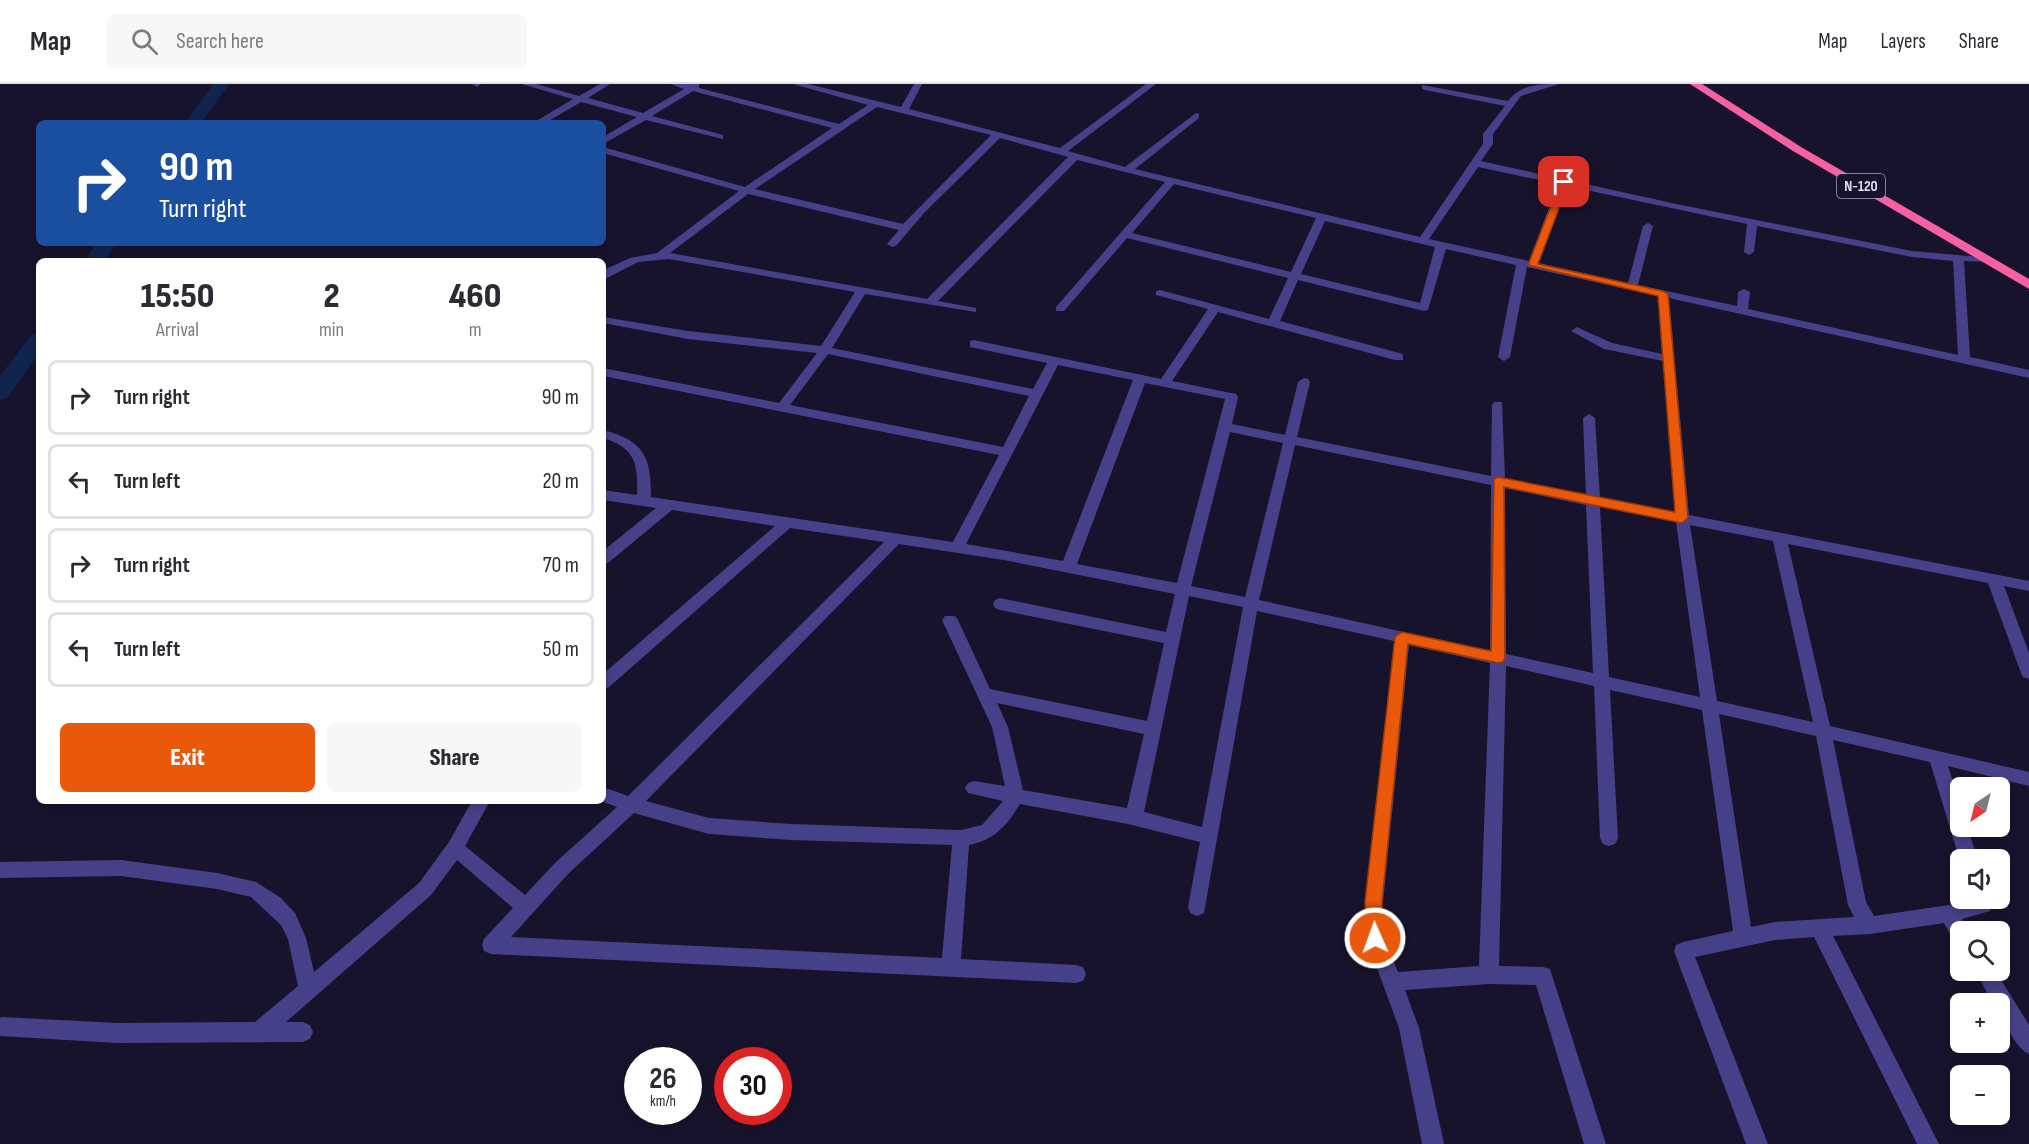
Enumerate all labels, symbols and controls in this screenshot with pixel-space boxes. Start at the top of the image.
search box [107,14,527,68]
text: Map [30,25,71,58]
icon: search [128,25,161,58]
text: Search here [176,28,264,55]
text: Map [1818,29,1847,54]
text: Layers [1880,29,1926,54]
text: Share [1959,29,1999,54]
text: 90 m [159,142,233,193]
icon: right [60,144,138,222]
pin [1538,156,1589,207]
icon: arrive [1547,165,1580,198]
road number: N-120 [1837,174,1885,198]
text: Turn right [159,193,246,225]
text: 15:50 [141,275,214,318]
text: 2 [324,275,340,318]
text: 460 [449,275,501,318]
text: Arrival [156,318,199,342]
text: min [319,318,344,342]
text: m [469,318,481,342]
icon: right [63,381,96,414]
text: Turn right [114,384,190,411]
text: 90 m [542,384,579,411]
icon: left [63,465,96,498]
text: Turn left [114,468,180,495]
text: 20 m [543,468,579,495]
icon: right [63,549,96,582]
text: Turn right [114,552,190,579]
text: 70 m [543,552,579,579]
icon: left [63,633,96,666]
text: Turn left [114,636,180,663]
text: 50 m [543,636,579,663]
button: Exit [60,723,315,792]
button: Share [327,723,582,792]
north arrow [1950,777,2010,837]
map controls [1950,777,2010,1125]
button: sound [1950,849,2010,909]
position arrow [1343,906,1407,970]
button: search [1950,921,2010,981]
button: + [1950,993,2010,1053]
speed limit sign: 30 [714,1047,792,1125]
text: 26 [649,1061,677,1097]
button: − [1950,1065,2010,1125]
text: km/h [650,1092,676,1111]

